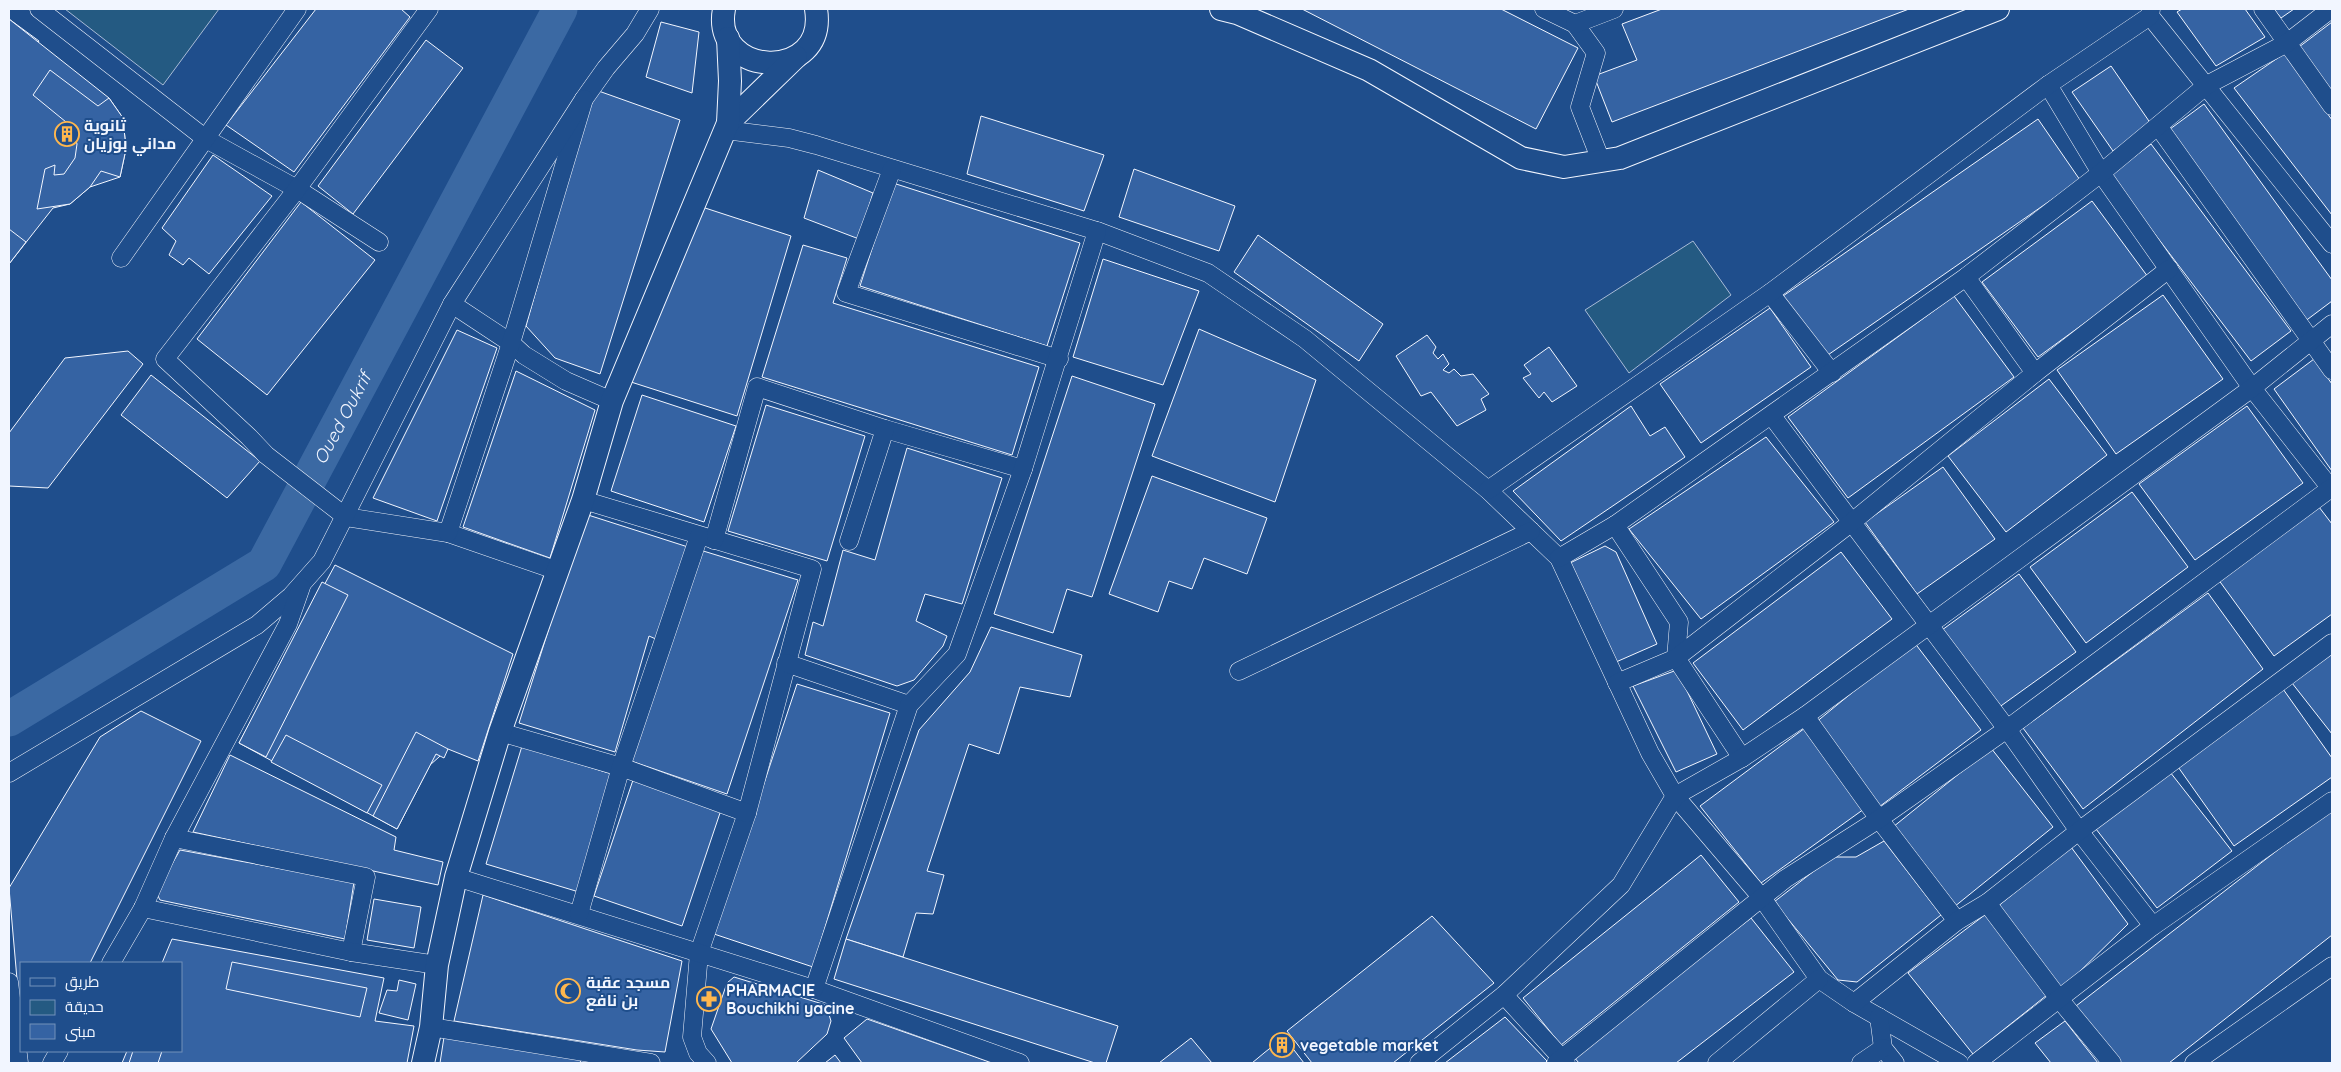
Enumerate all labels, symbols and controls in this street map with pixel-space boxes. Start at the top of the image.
place label: ثانوية مداني بوزيان [84,115,176,156]
building icon: ثانوية مداني بوزيان [54,121,80,147]
water label: Oued Oukrif [308,365,377,468]
legend [20,962,182,1052]
text: طريق [65,972,99,992]
place label: مسجد عقبة بن نافع [586,972,670,1011]
mosque icon: مسجد عقبة بن نافع [555,978,581,1004]
place label: PHARMACIE Bouchikhi yacine [726,980,854,1018]
pharmacy icon: PHARMACIE Bouchikhi yacine [696,986,722,1012]
text: حديقة [65,997,104,1016]
text: مبنى [65,1022,96,1042]
building icon: vegetable market [1269,1032,1295,1058]
place label: vegetable market [1300,1035,1439,1055]

